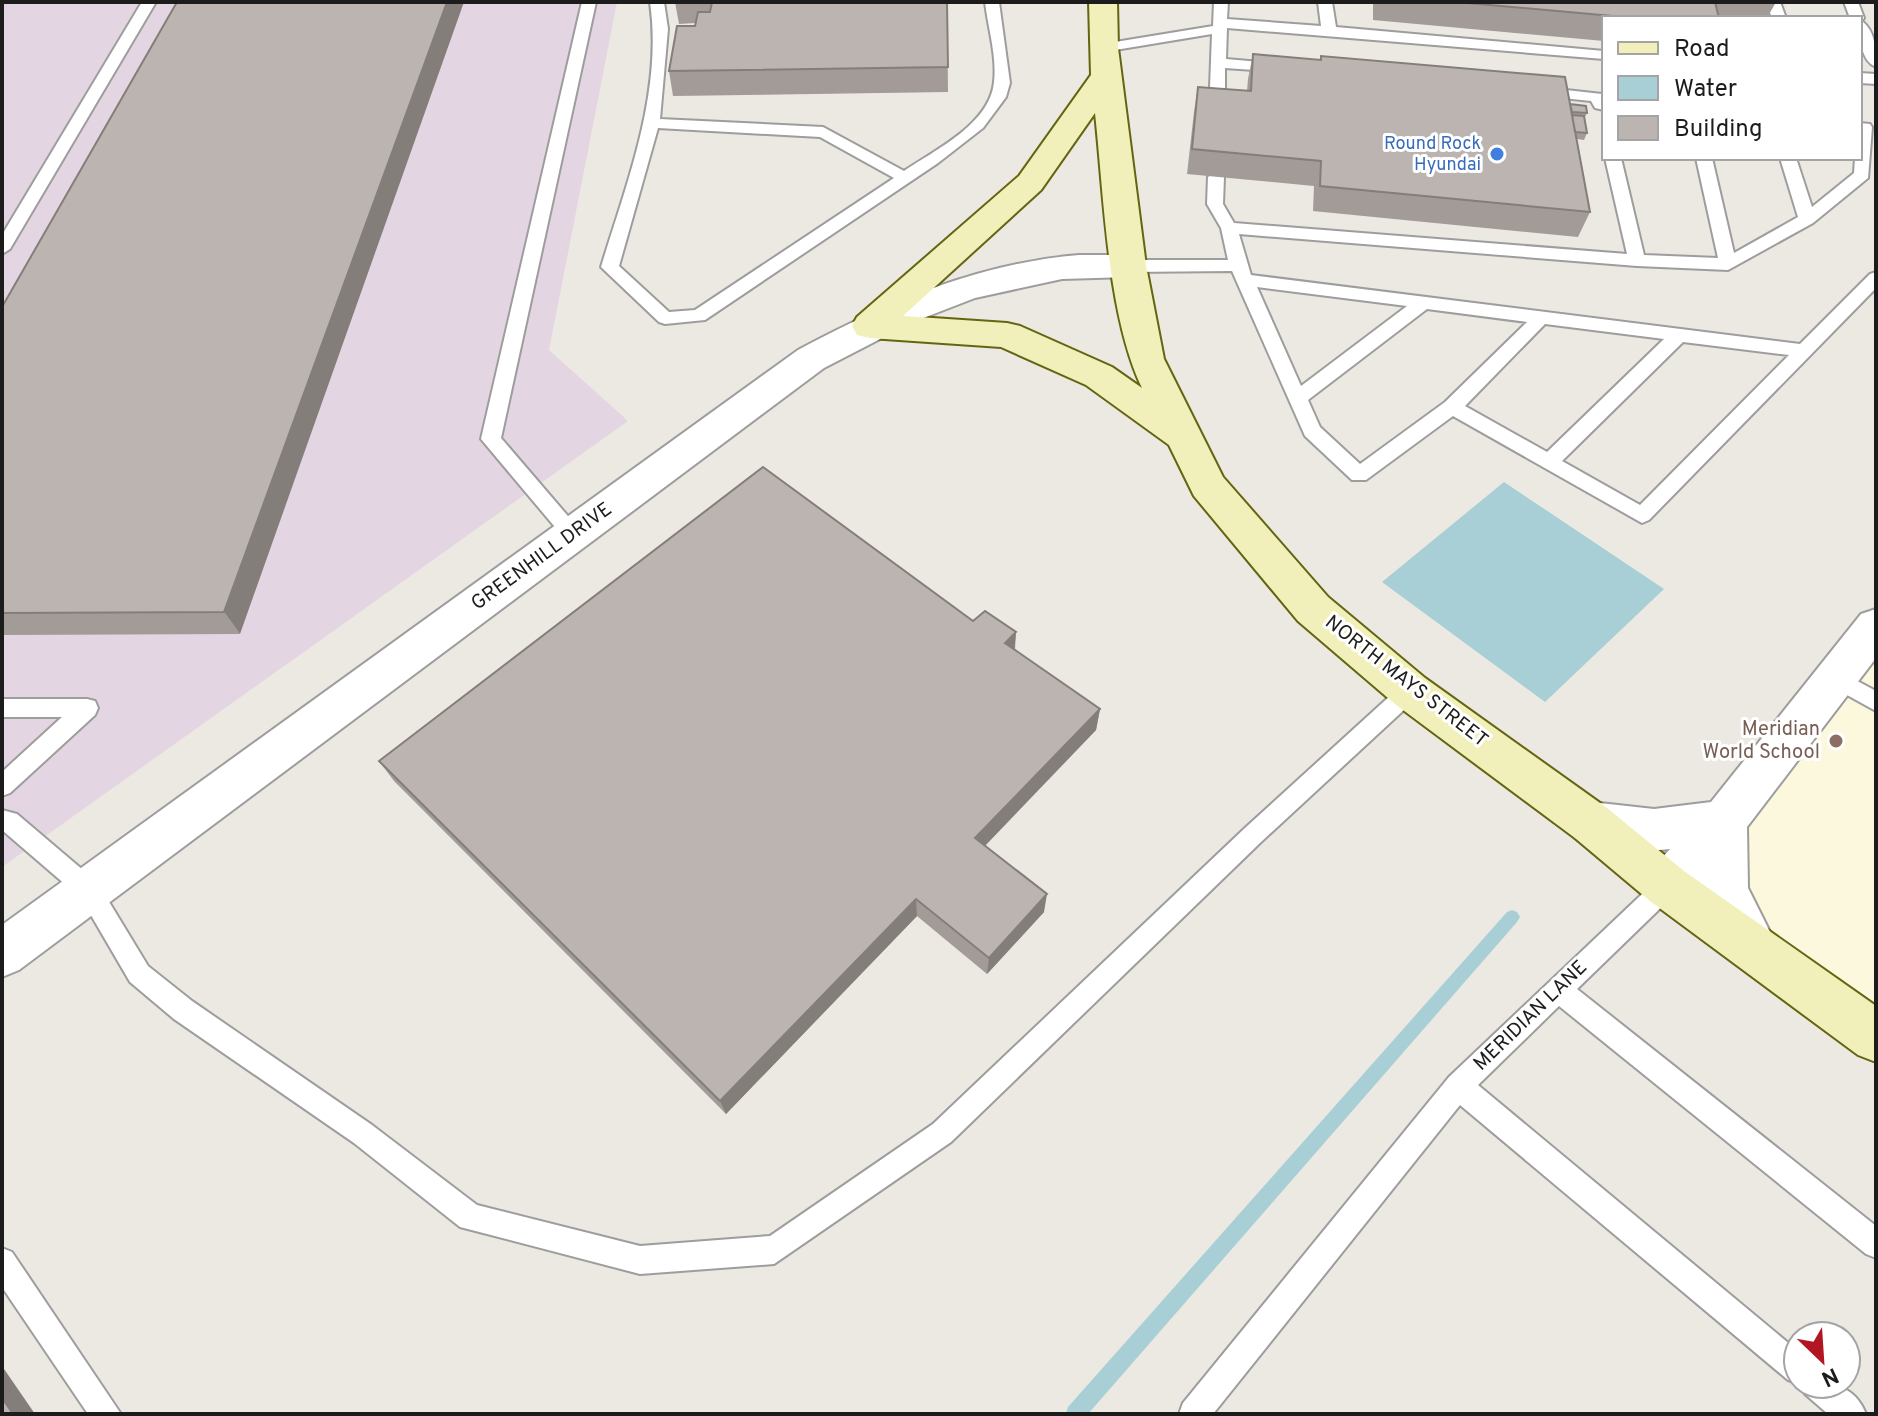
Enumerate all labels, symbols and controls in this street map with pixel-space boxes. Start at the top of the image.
legend [1602,16,1862,160]
text: Road [1674,35,1730,65]
text: Water [1674,75,1737,105]
text: Building [1674,115,1763,145]
place label: Round Rock Hyundai [1384,133,1481,177]
marker: Round Rock Hyundai [1488,145,1506,163]
street label: GREENHILL DRIVE [466,497,618,617]
street label: NORTH MAYS STREET [1319,610,1493,754]
place label: Meridian World School [1703,717,1820,766]
marker: Meridian World School [1827,732,1845,750]
street label: MERIDIAN LANE [1469,955,1593,1077]
north arrow [1782,1320,1862,1400]
text: N [1817,1360,1842,1391]

